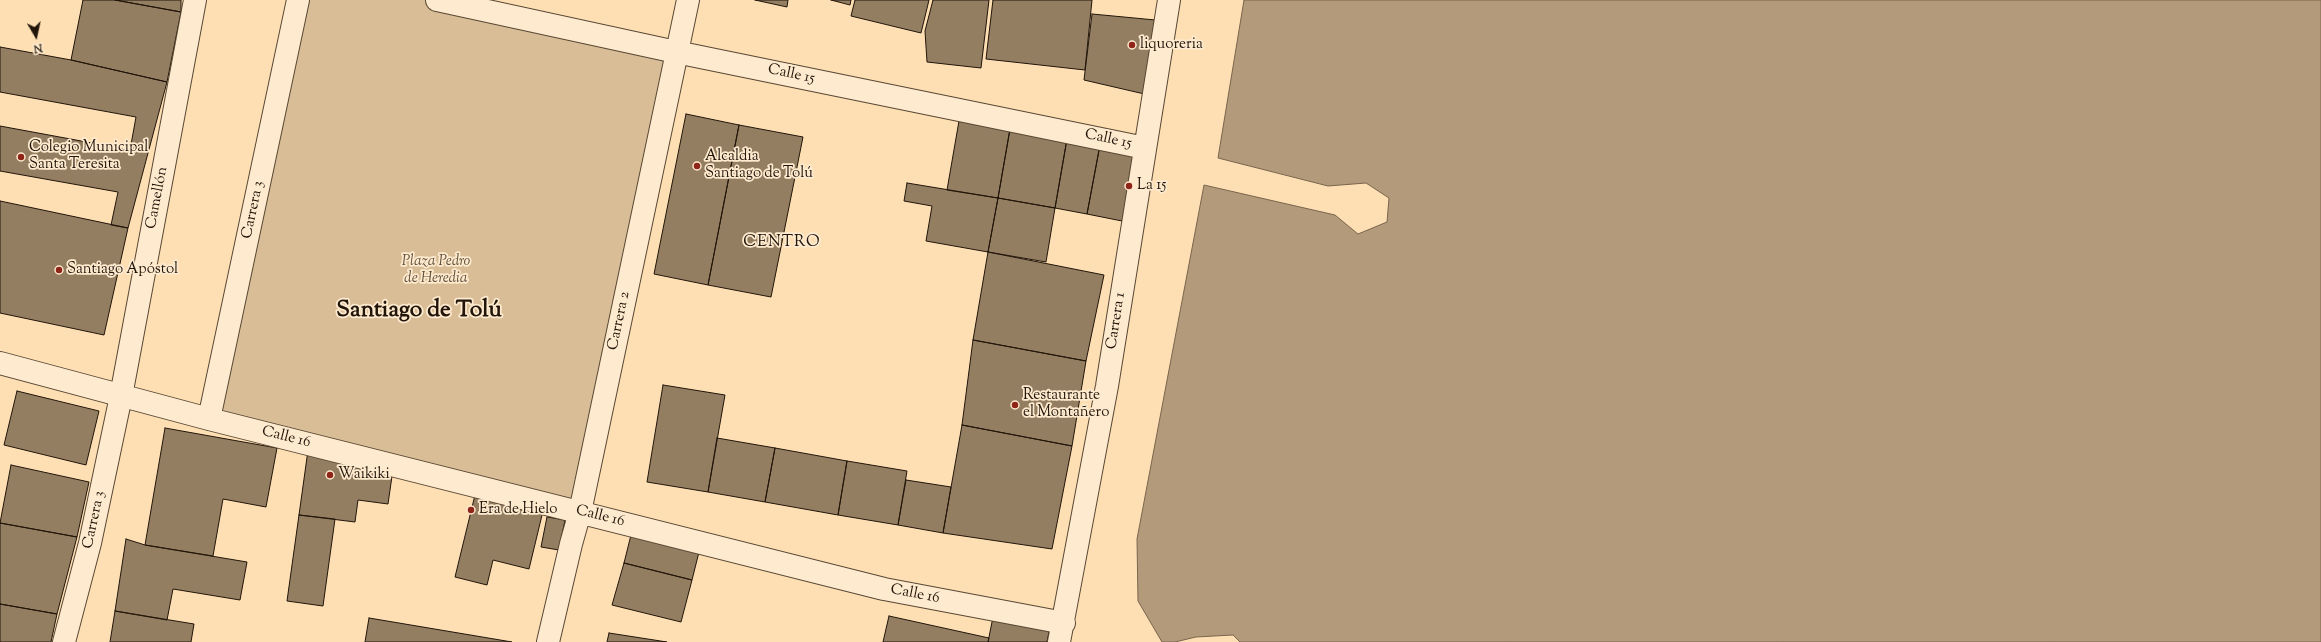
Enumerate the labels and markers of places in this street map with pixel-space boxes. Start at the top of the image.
place label: liquoreria [1140,36,1203,54]
marker: liquoreria [1127,40,1137,50]
place label: Colegio Municipal Santa Teresita [29,139,148,174]
place label: Alcaldia Santiago de Tolú [705,148,813,183]
marker: Colegio Municipal Santa Teresita [16,152,26,162]
marker: Alcaldia Santiago de Tolú [692,161,702,171]
place label: La 15 [1137,177,1166,195]
marker: La 15 [1124,181,1134,191]
place label: Santiago Apóstol [67,261,178,279]
marker: Santiago Apóstol [54,265,64,275]
place label: Restaurante el Montañero [1023,387,1109,422]
marker: Restaurante el Montañero [1010,400,1020,410]
place label: Waikiki [338,466,390,484]
marker: Waikiki [325,470,335,480]
place label: Era de Hielo [479,501,558,519]
marker: Era de Hielo [466,505,476,515]

